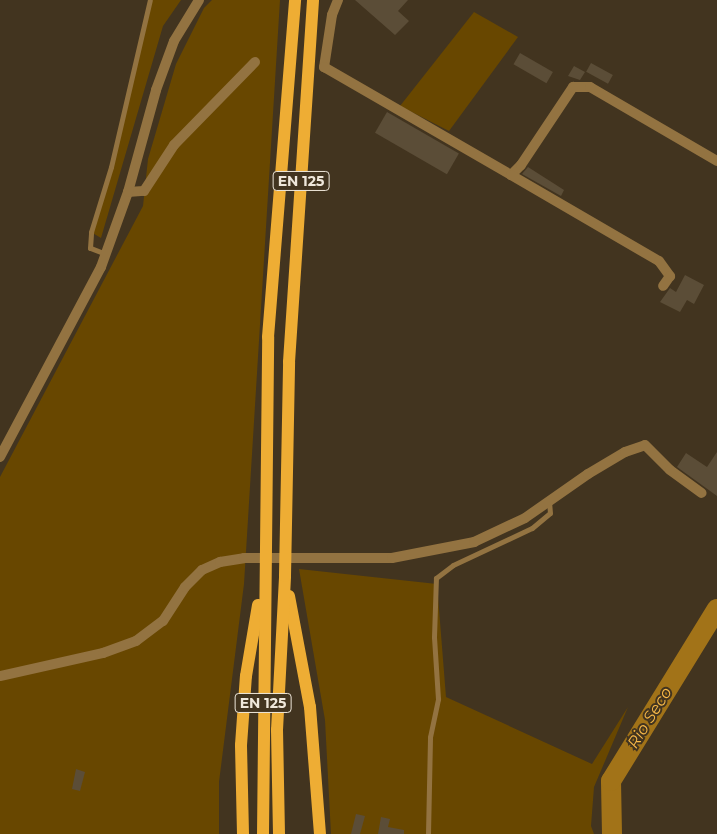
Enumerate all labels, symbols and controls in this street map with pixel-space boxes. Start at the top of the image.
road number: EN 125 [272,170,330,192]
water label: Rio Seco [624,684,676,752]
road number: EN 125 [234,691,292,714]

